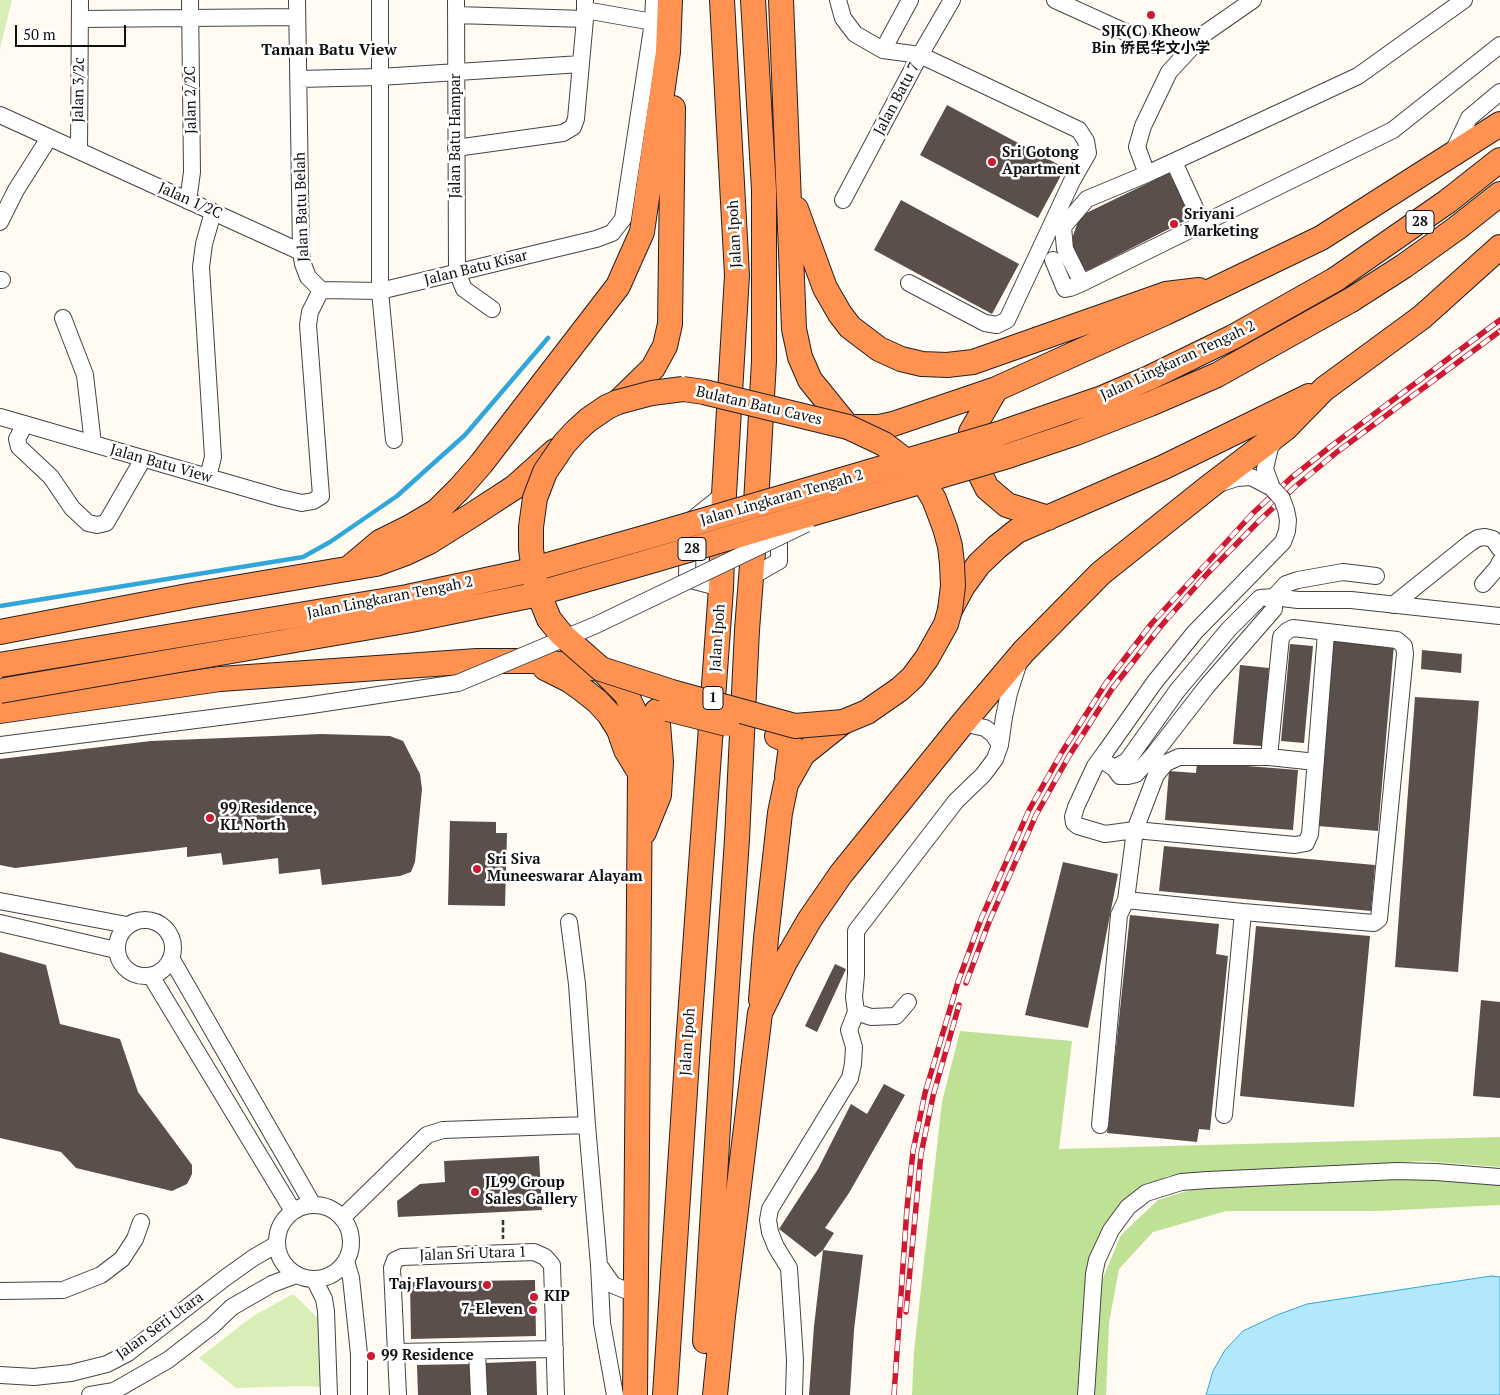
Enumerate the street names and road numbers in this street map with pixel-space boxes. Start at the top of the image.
street label: Jalan 3/2c [69,57,89,123]
street label: Jalan Batu 7 [870,59,924,139]
street label: Jalan 2/2C [181,66,201,134]
street label: Jalan Batu Hampar [447,73,465,199]
street label: Jalan Batu Belah [291,152,313,262]
street label: Jalan 1/2C [155,179,225,223]
street label: Jalan Ipoh [724,199,746,269]
road number: 28 [1406,210,1434,233]
street label: Jalan Batu Kisar [422,246,530,290]
street label: Jalan Lingkaran Tengah 2 [1098,317,1258,405]
street label: Bulatan Batu Caves [694,383,824,429]
street label: Jalan Batu View [108,441,214,487]
street label: Jalan Lingkaran Tengah 2 [698,466,866,530]
road number: 28 [678,538,706,560]
street label: Jalan Lingkaran Tengah 2 [305,573,475,623]
street label: Jalan Ipoh [707,603,729,673]
road number: 1 [703,686,723,710]
street label: Jalan Ipoh [677,1007,699,1077]
street label: Jalan Sri Utara 1 [419,1243,527,1265]
street label: Jalan Seri Utara [113,1288,207,1364]

